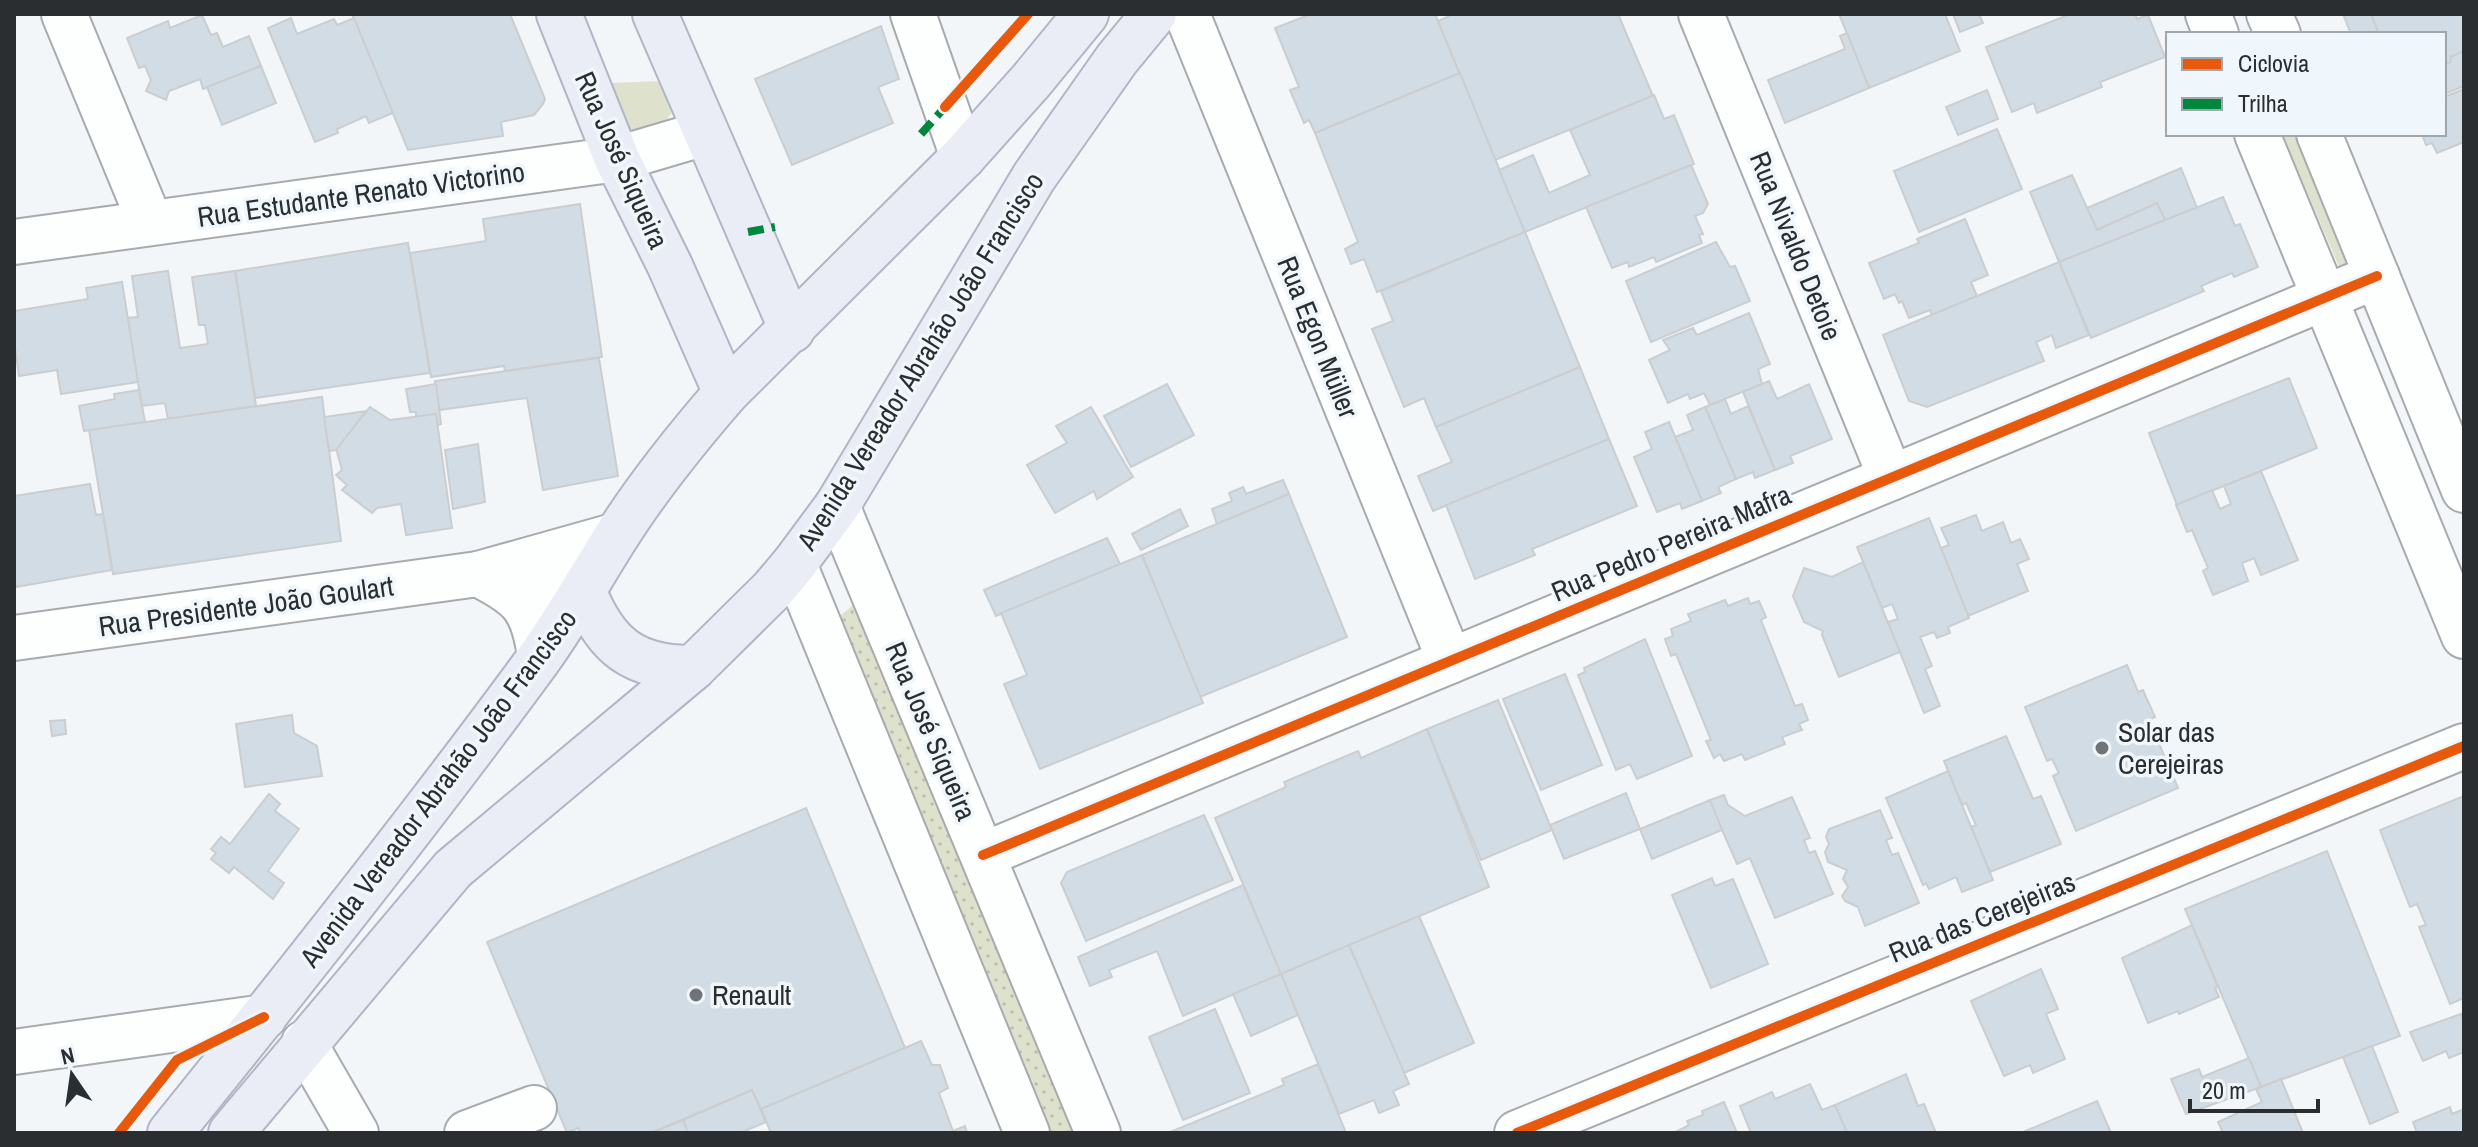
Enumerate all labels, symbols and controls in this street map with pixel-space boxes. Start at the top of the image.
legend [2166,32,2446,136]
text: Ciclovia [2238,47,2309,79]
street label: Rua José Siqueira [566,65,678,255]
text: Trilha [2238,87,2288,119]
street label: Rua Nivaldo Detoie [1741,146,1851,346]
street label: Rua Estudante Renato Victorino [195,152,527,236]
street label: Avenida Vereador Abrahão João Francisco [787,165,1052,558]
street label: Rua Egon Müller [1268,251,1368,424]
street label: Rua Pedro Pereira Mafra [1546,475,1797,611]
street label: Rua Presidente João Goulart [96,566,396,646]
street label: Avenida Vereador Abrahão João Francisco [290,601,585,975]
street label: Rua José Siqueira [876,636,986,826]
place label: Solar das Cerejeiras [2118,713,2224,783]
marker: Solar das Cerejeiras [2093,739,2111,757]
street label: Rua das Cerejeiras [1883,862,2081,972]
place label: Renault [712,976,791,1014]
marker: Renault [687,986,705,1004]
north arrow [32,1035,112,1115]
text: N [58,1039,77,1072]
scale bar [2190,1063,2318,1113]
text: 20 m [2202,1074,2246,1106]

